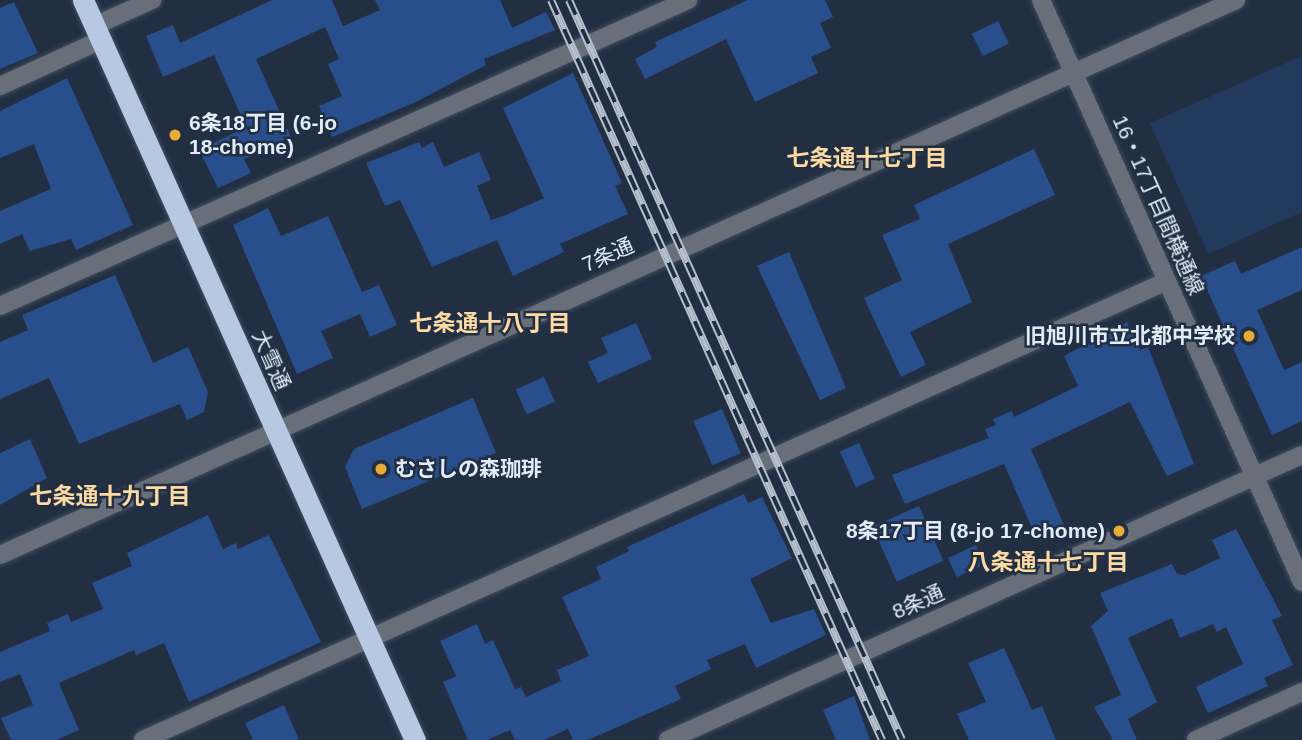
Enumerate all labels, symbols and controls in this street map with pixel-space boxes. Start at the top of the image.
place label: 6条18丁目 (6-jo 18-chome) [189,110,337,160]
street label: 16・17丁目間横通線 [1107,111,1209,299]
marker: 6条18丁目 (6-jo 18-chome) [167,127,183,143]
district label: 七条通十七丁目 [787,144,947,172]
street label: 7条通 [578,233,638,277]
district label: 七条通十八丁目 [410,309,570,337]
place label: 旧旭川市立北都中学校 [1025,323,1235,349]
street label: 大雪通 [247,326,295,394]
marker: 旧旭川市立北都中学校 [1241,328,1257,344]
place label: むさしの森珈琲 [395,456,542,482]
marker: むさしの森珈琲 [373,461,389,477]
district label: 七条通十九丁目 [30,482,190,510]
place label: 8条17丁目 (8-jo 17-chome) [846,518,1105,544]
marker: 8条17丁目 (8-jo 17-chome) [1111,523,1127,539]
district label: 八条通十七丁目 [968,548,1128,576]
street label: 8条通 [888,580,948,624]

